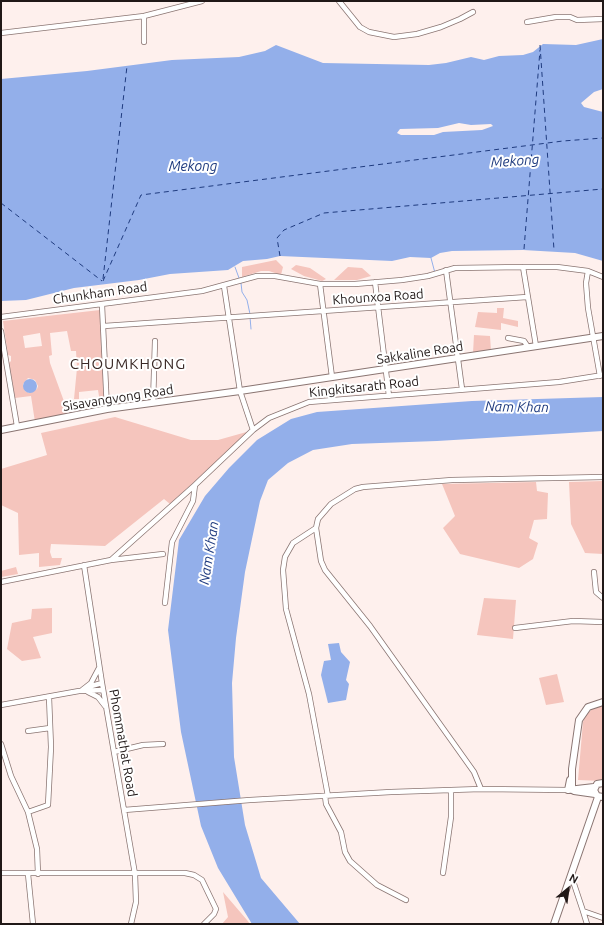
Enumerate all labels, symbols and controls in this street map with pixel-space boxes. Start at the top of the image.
water label: Mekong [490,151,540,171]
water label: Mekong [169,158,217,174]
street label: Chunkham Road [52,279,148,307]
street label: Khounxoa Road [332,286,424,308]
street label: Sakkaline Road [376,338,464,368]
district label: CHOUMKHONG [70,355,186,373]
street label: Kingkitsarath Road [308,373,420,401]
street label: Sisavangvong Road [62,382,174,414]
water label: Nam Khan [485,398,549,416]
water label: Nam Khan [196,520,222,586]
street label: Phommathat Road [106,688,140,798]
north arrow [548,869,588,909]
text: N [567,871,580,886]

